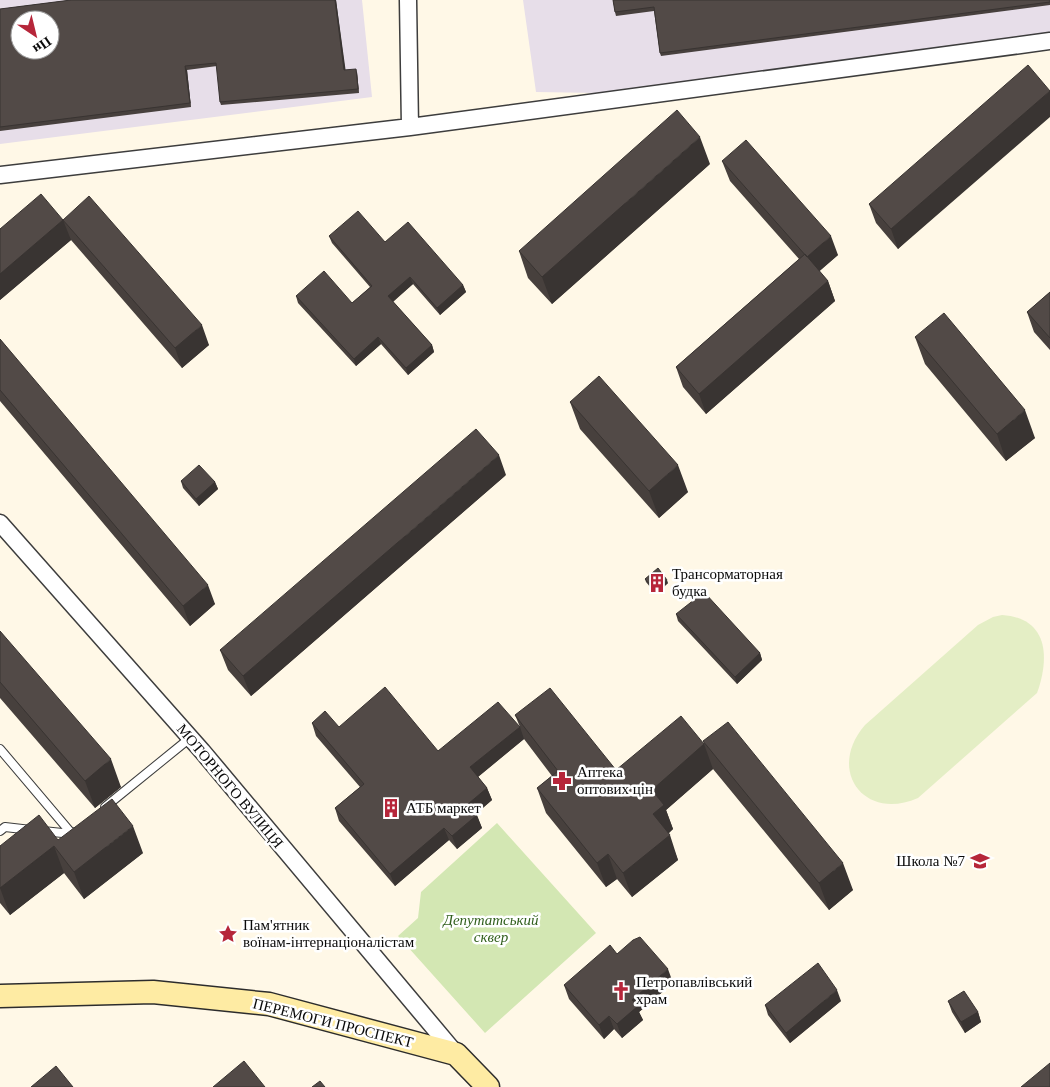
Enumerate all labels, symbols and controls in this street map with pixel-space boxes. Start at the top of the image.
north arrow [10,10,60,60]
text: Пн [30,34,54,57]
place label: Трансорматорная будка [672,566,783,599]
building icon: Трансорматорная будка [646,572,668,594]
street label: МОТОРНОГО ВУЛИЦЯ [174,721,286,851]
place label: Аптека оптових цін [577,764,653,797]
pharmacy icon: Аптека оптових цін [551,770,573,792]
building icon: АТБ маркет [380,797,402,819]
place label: АТБ маркет [406,800,481,816]
school or university icon: Школа №7 [969,850,991,872]
place label: Школа №7 [896,853,965,869]
park label: Депутатський сквер [441,912,539,945]
place label: Пам'ятник воїнам-інтернаціоналістам [243,917,415,950]
place icon: Пам'ятник воїнам-інтернаціоналістам [217,923,239,945]
place label: Петропавлівський храм [636,974,752,1007]
church icon: Петропавлівський храм [610,980,632,1002]
street label: ПЕРЕМОГИ ПРОСПЕКТ [251,995,415,1051]

